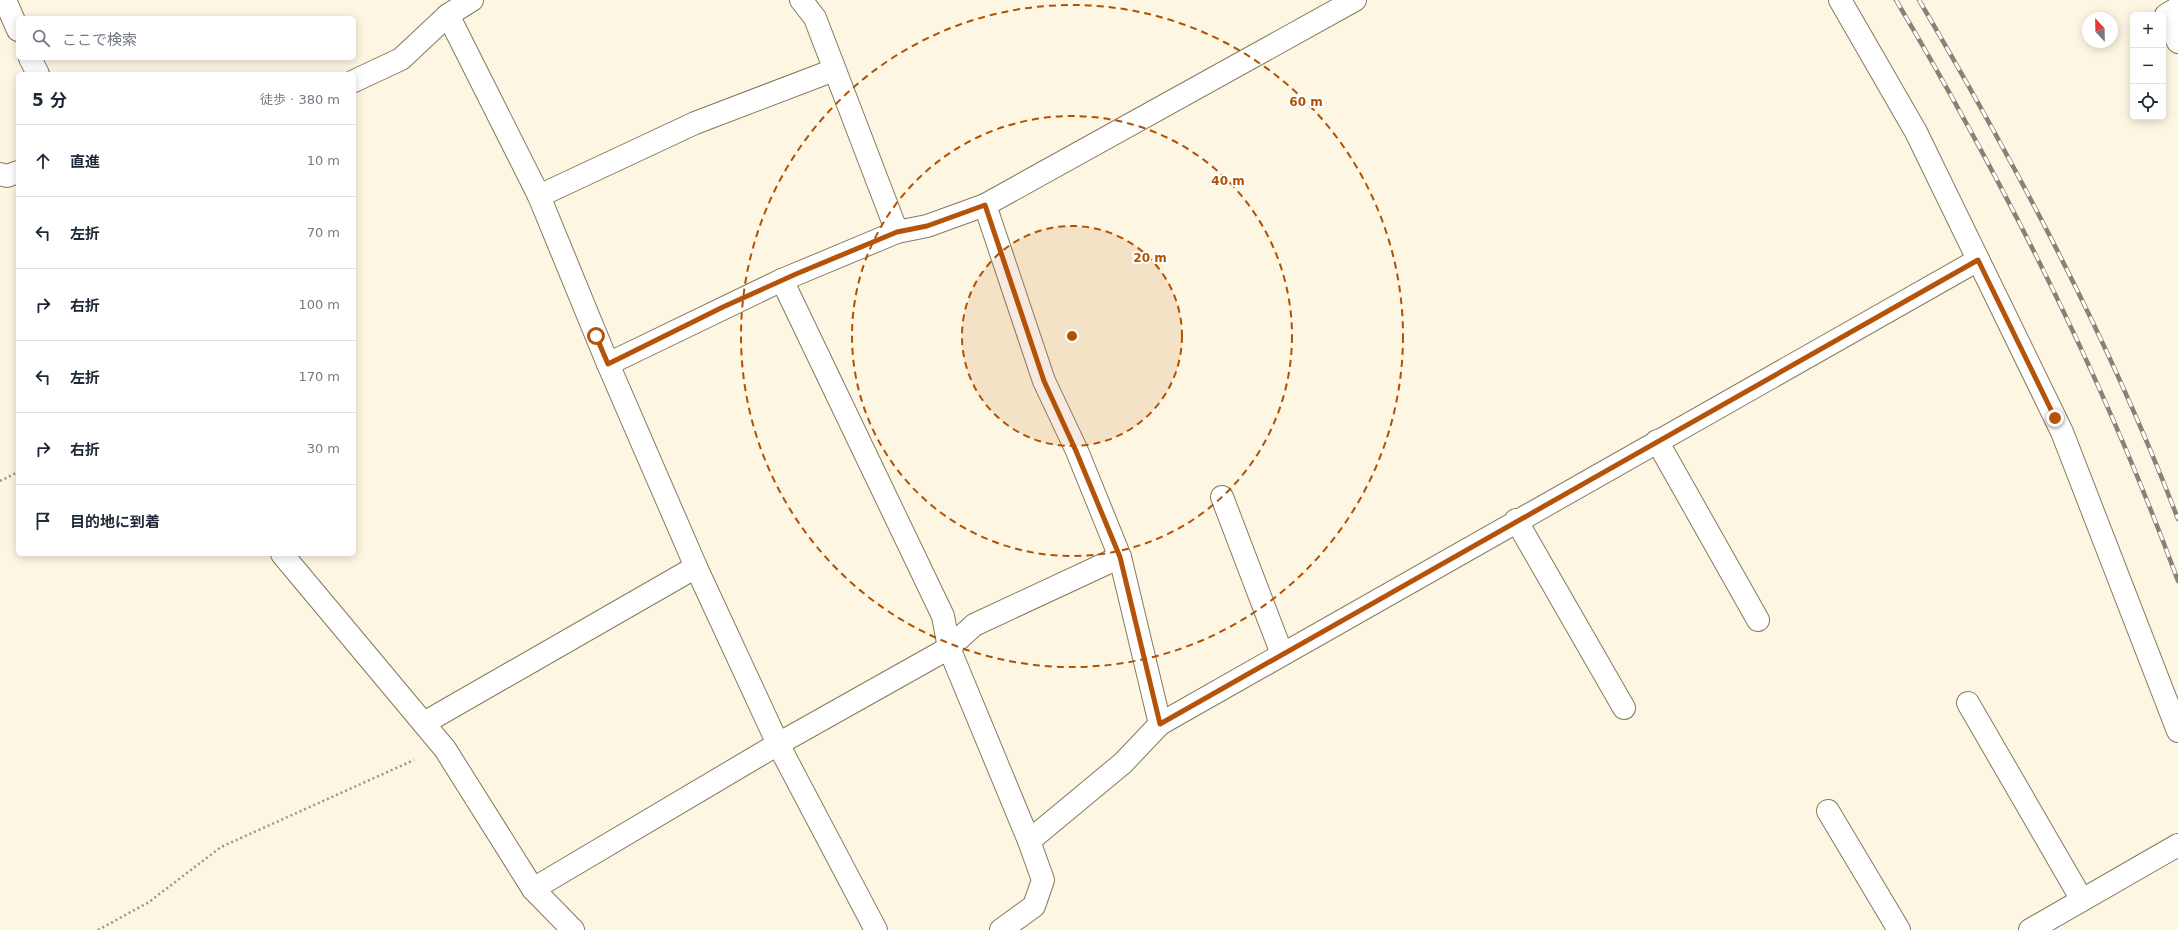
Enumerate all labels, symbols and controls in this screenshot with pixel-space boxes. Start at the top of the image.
north arrow [2082,12,2118,48]
map controls [2130,12,2166,120]
button: + [2130,12,2166,48]
search box [16,16,356,60]
icon: search [30,27,52,49]
text: ここで検索 [62,31,137,49]
button: − [2130,48,2166,84]
button: locate [2130,84,2166,120]
text: 5 分 [32,90,67,110]
text: 徒歩 · 380 m [260,92,340,107]
text: 60 m [1289,95,1323,109]
icon: ahead [32,150,54,172]
text: 直進 [70,153,100,171]
text: 10 m [307,153,340,168]
text: 40 m [1211,174,1245,188]
icon: left [32,222,54,244]
text: 左折 [70,225,100,243]
text: 70 m [307,225,340,240]
text: 20 m [1133,251,1167,265]
icon: right [32,294,54,316]
text: 右折 [70,297,100,315]
text: 100 m [298,297,340,312]
route start [587,327,605,345]
centre of rings [1065,329,1079,343]
icon: left [32,366,54,388]
text: 左折 [70,369,100,387]
text: 170 m [298,369,340,384]
route end [2046,409,2064,427]
icon: right [32,438,54,460]
text: 右折 [70,441,100,459]
text: 30 m [307,441,340,456]
icon: arrive [32,510,54,532]
text: 目的地に到着 [70,513,160,531]

